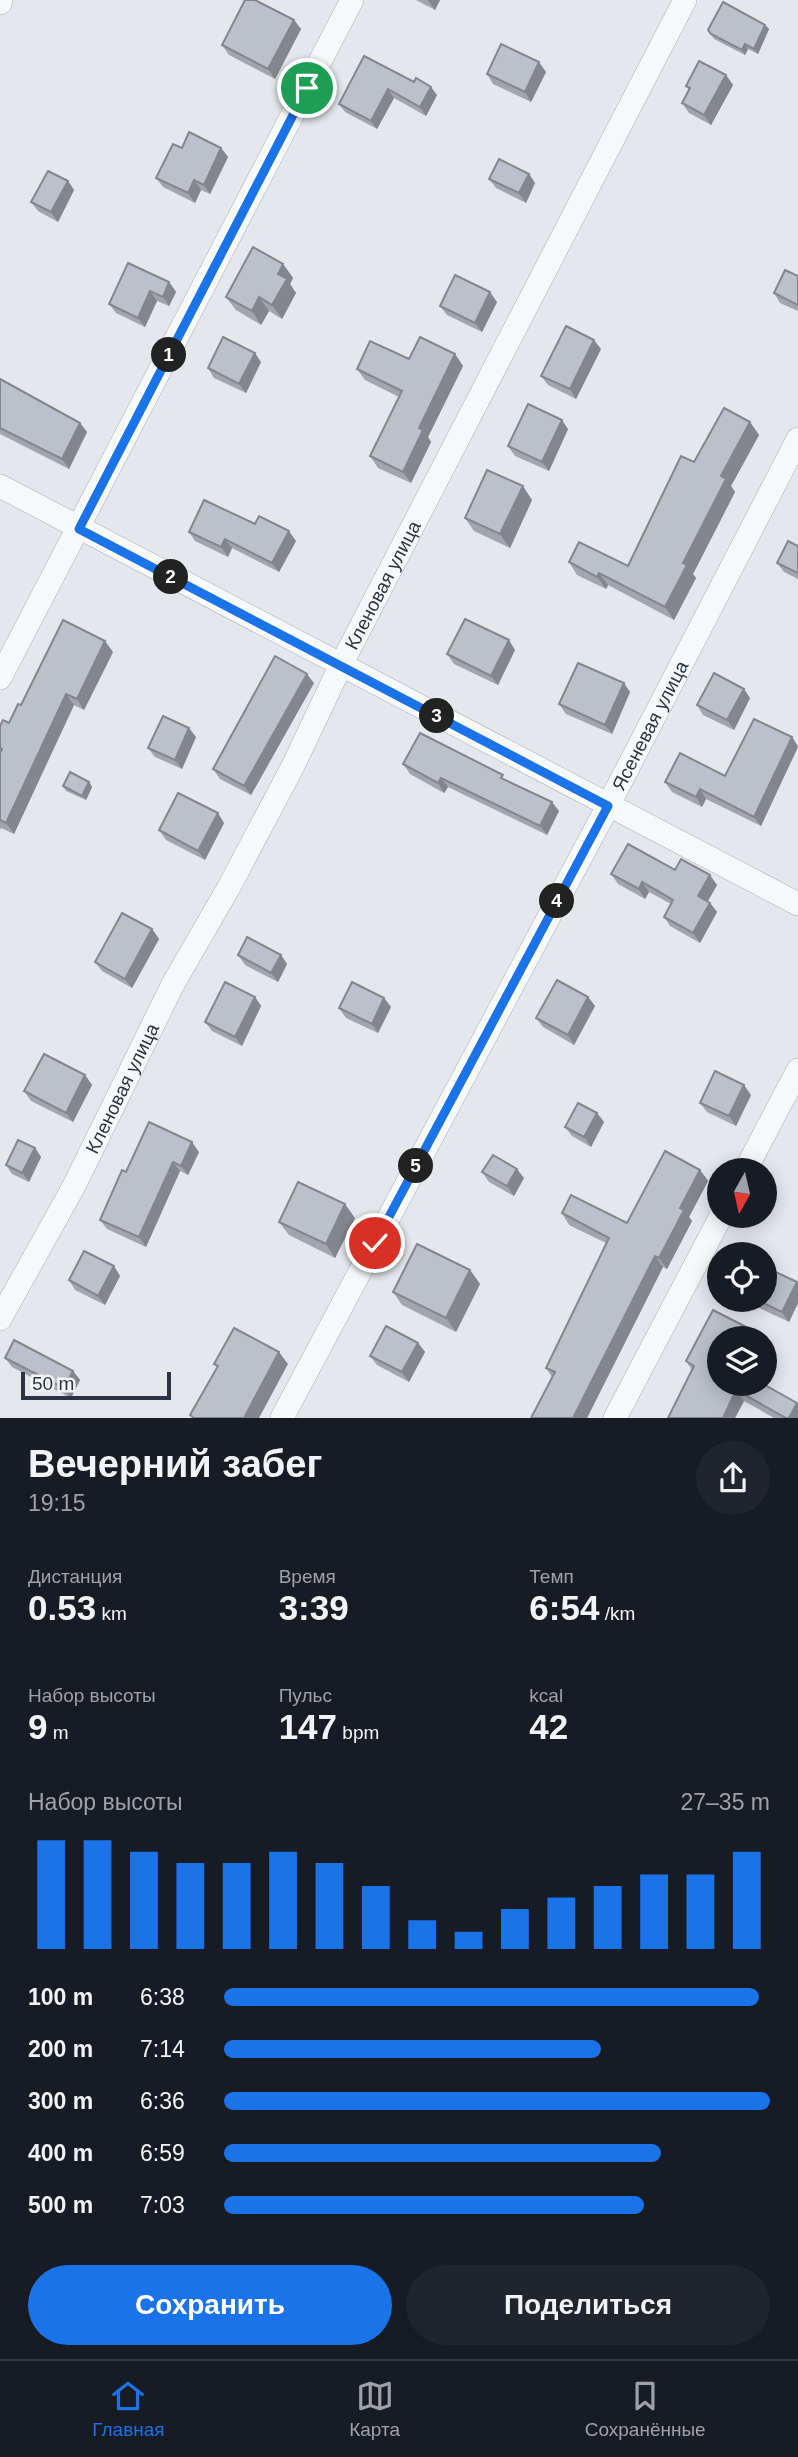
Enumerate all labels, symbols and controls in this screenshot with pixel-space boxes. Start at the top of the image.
pin [277,58,337,118]
icon: arrive [288,69,326,107]
pin: 1 [152,338,186,372]
text: 1 [163,344,174,365]
street label: Кленовая улица [340,517,425,653]
pin: 2 [154,560,188,594]
text: 2 [165,566,176,587]
street label: Ясеневая улица [607,657,692,794]
pin: 3 [420,698,454,734]
text: 3 [431,705,442,726]
pin: 4 [540,884,574,918]
text: 4 [551,890,562,911]
street label: Кленовая улица [81,1019,163,1157]
pin: 5 [398,1148,434,1184]
text: 5 [410,1155,421,1176]
north arrow [707,1158,777,1228]
map controls [707,1158,777,1396]
pin [345,1213,405,1273]
icon: check [356,1224,394,1262]
button: locate [707,1242,777,1312]
button: layers [707,1326,777,1396]
scale bar [21,1368,172,1400]
text: 50 m [32,1373,74,1394]
button: share [696,1441,770,1515]
text: Вечерний забег [28,1443,322,1485]
text: 19:15 [28,1490,86,1516]
text: Дистанция [28,1566,122,1587]
text: Время [279,1566,336,1587]
text: Темп [529,1566,574,1587]
text: 0.53 [28,1588,96,1627]
text: 3:39 [279,1588,349,1627]
text: 6:54 [529,1588,599,1627]
text: km [96,1603,127,1624]
text: /km [599,1603,635,1624]
text: Набор высоты [28,1685,156,1706]
text: Пульс [279,1685,332,1706]
text: kcal [529,1685,563,1706]
text: 9 [28,1707,47,1746]
text: 147 [279,1707,337,1746]
text: 42 [529,1707,568,1746]
text: m [47,1722,69,1743]
text: bpm [337,1722,379,1743]
text: Набор высоты [28,1789,182,1815]
text: 27–35 m [680,1789,770,1815]
text: 100 m [28,1984,93,2010]
text: 6:38 [140,1984,185,2010]
text: 200 m [28,2036,93,2062]
text: 7:14 [140,2036,185,2062]
text: 300 m [28,2088,93,2114]
text: 6:36 [140,2088,185,2114]
text: 400 m [28,2140,93,2166]
text: 6:59 [140,2140,185,2166]
text: 500 m [28,2192,93,2218]
text: 7:03 [140,2192,185,2218]
button: Сохранить [28,2265,392,2345]
button: Поделиться [406,2265,770,2345]
tab: Главная [92,2377,165,2441]
tab: Карта [349,2377,400,2441]
tab: Сохранённые [585,2377,706,2441]

